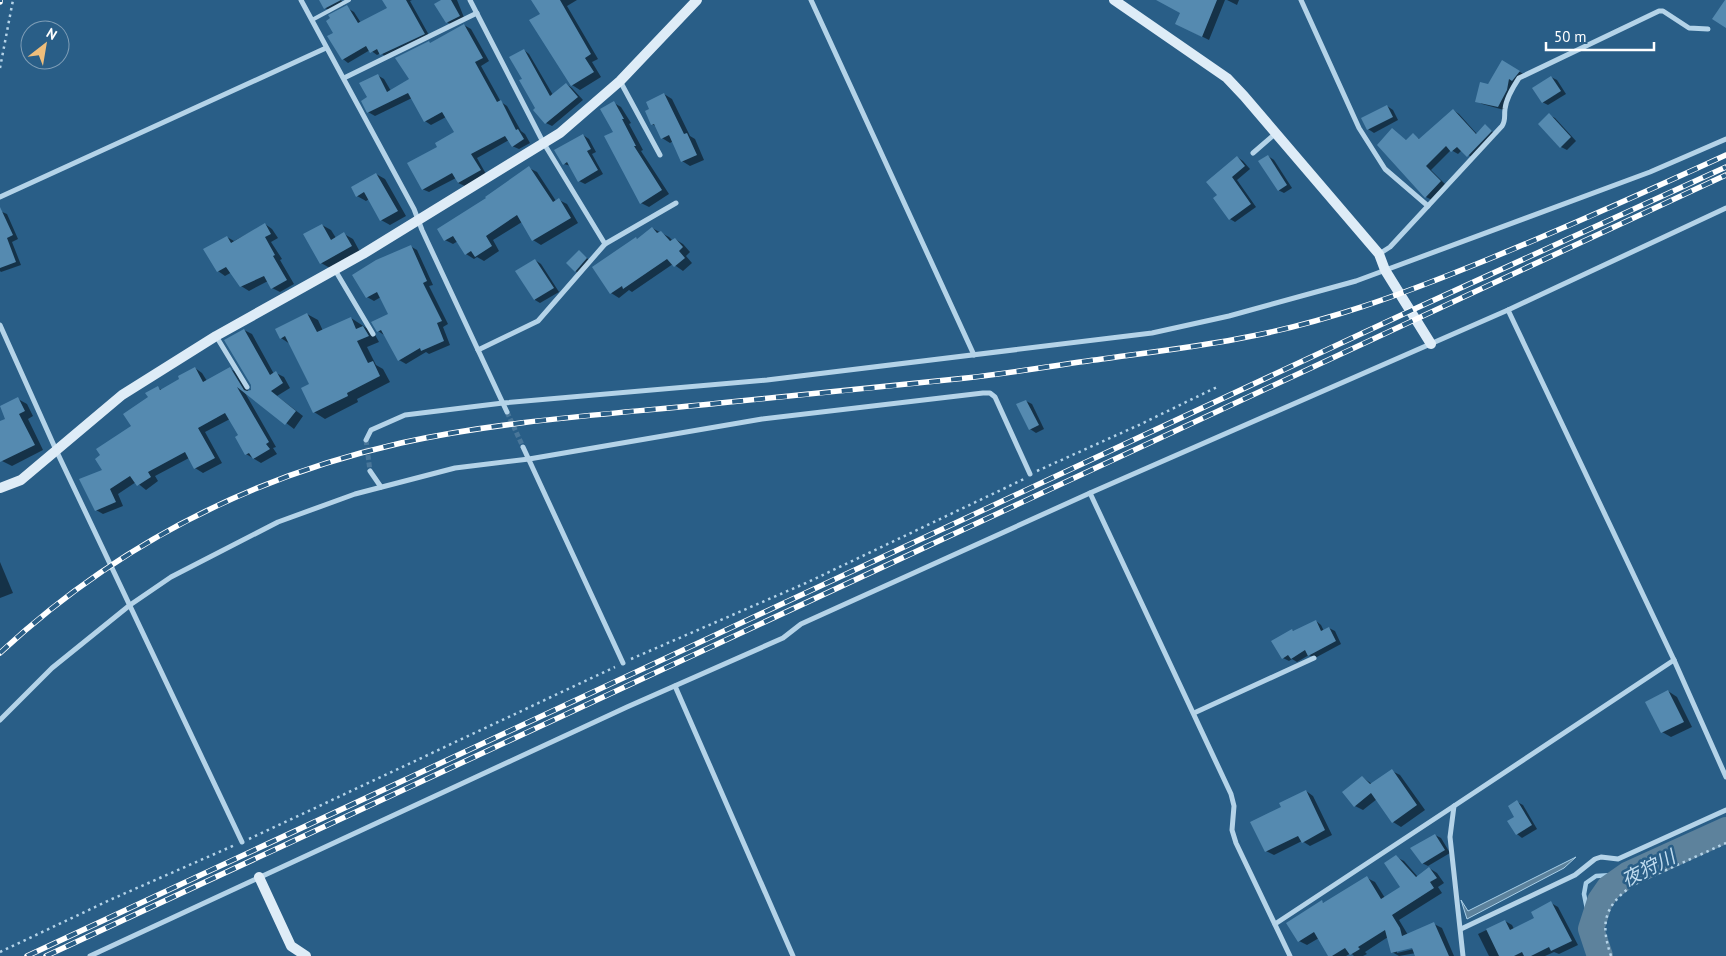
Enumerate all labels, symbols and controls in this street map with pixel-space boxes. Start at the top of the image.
north arrow [20,20,70,70]
scale bar [1546,20,1654,52]
text: N [43,24,60,44]
text: 50 m [1554,27,1587,46]
water label: 夜狩川 [1617,843,1681,892]

